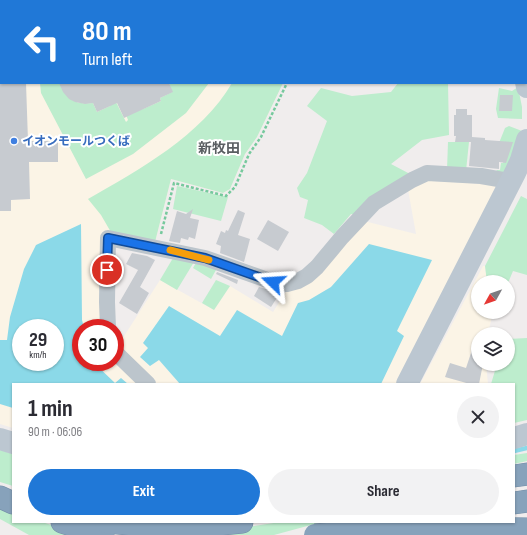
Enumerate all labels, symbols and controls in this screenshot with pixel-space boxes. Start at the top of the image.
text: 80 m [82,15,131,48]
icon: left [16,16,68,68]
text: Turn left [82,49,133,70]
place label: イオンモールつくば [22,134,130,149]
marker: イオンモールつくば [9,136,19,146]
district label: 新牧田 [198,140,240,157]
pin [90,253,124,287]
icon: arrive [96,259,118,281]
position arrow [252,261,294,303]
north arrow [471,275,515,319]
map controls [471,275,515,371]
speed limit sign: 30 [72,319,124,371]
button: layers [471,327,515,371]
text: 29 [29,328,47,352]
text: km/h [29,349,47,361]
text: 1 min [28,394,73,423]
button: close [457,396,499,438]
text: 90 m · 06:06 [28,424,82,440]
button: Exit [28,469,260,515]
button: Share [268,469,499,515]

